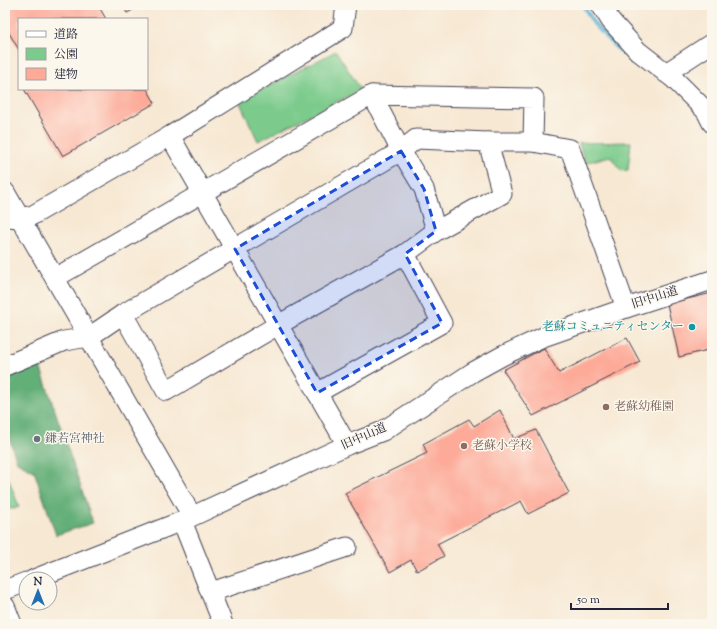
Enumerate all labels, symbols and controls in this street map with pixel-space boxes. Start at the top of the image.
legend [18,18,148,90]
text: 道路 [54,26,78,44]
text: 公園 [54,46,78,64]
text: 建物 [54,66,78,84]
street label: 旧中山道 [629,282,681,314]
place label: 老蘇コミュニティセンター [542,318,684,336]
marker: 老蘇コミュニティセンター [687,322,697,332]
place label: 老蘇幼稚園 [614,398,674,416]
marker: 老蘇幼稚園 [601,402,611,412]
street label: 旧中山道 [338,419,390,455]
place label: 鎌若宮神社 [45,430,105,448]
marker: 鎌若宮神社 [32,434,42,444]
place label: 老蘇小学校 [472,437,532,455]
marker: 老蘇小学校 [459,441,469,451]
north arrow [18,571,58,611]
text: N [33,574,43,590]
scale bar [571,585,668,611]
text: 50 m [576,591,600,609]

